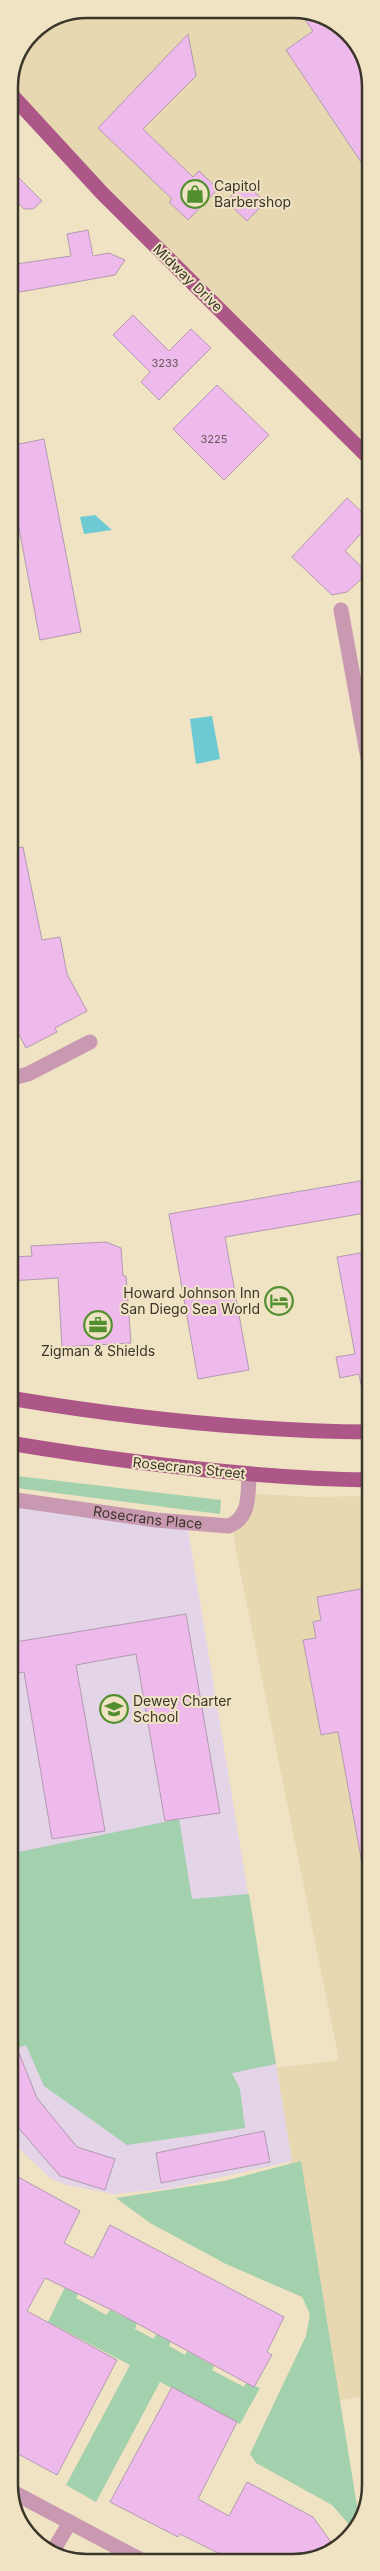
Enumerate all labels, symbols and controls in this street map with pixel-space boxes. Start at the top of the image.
place label: Capitol Barbershop [214,177,291,210]
shop icon: Capitol Barbershop [180,179,210,209]
street label: Midway Drive [150,240,227,315]
house number: 3233 [151,356,179,370]
house number: 3225 [201,432,228,446]
place label: Howard Johnson Inn San Diego Sea World [120,1284,260,1317]
hotel icon: Howard Johnson Inn San Diego Sea World [264,1286,294,1316]
office icon: Zigman & Shields [83,1310,113,1340]
place label: Zigman & Shields [41,1342,155,1359]
street label: Rosecrans Street [132,1453,247,1482]
street label: Rosecrans Place [92,1502,203,1532]
place label: Dewey Charter School [133,1692,232,1725]
school or university icon: Dewey Charter School [99,1694,129,1724]

